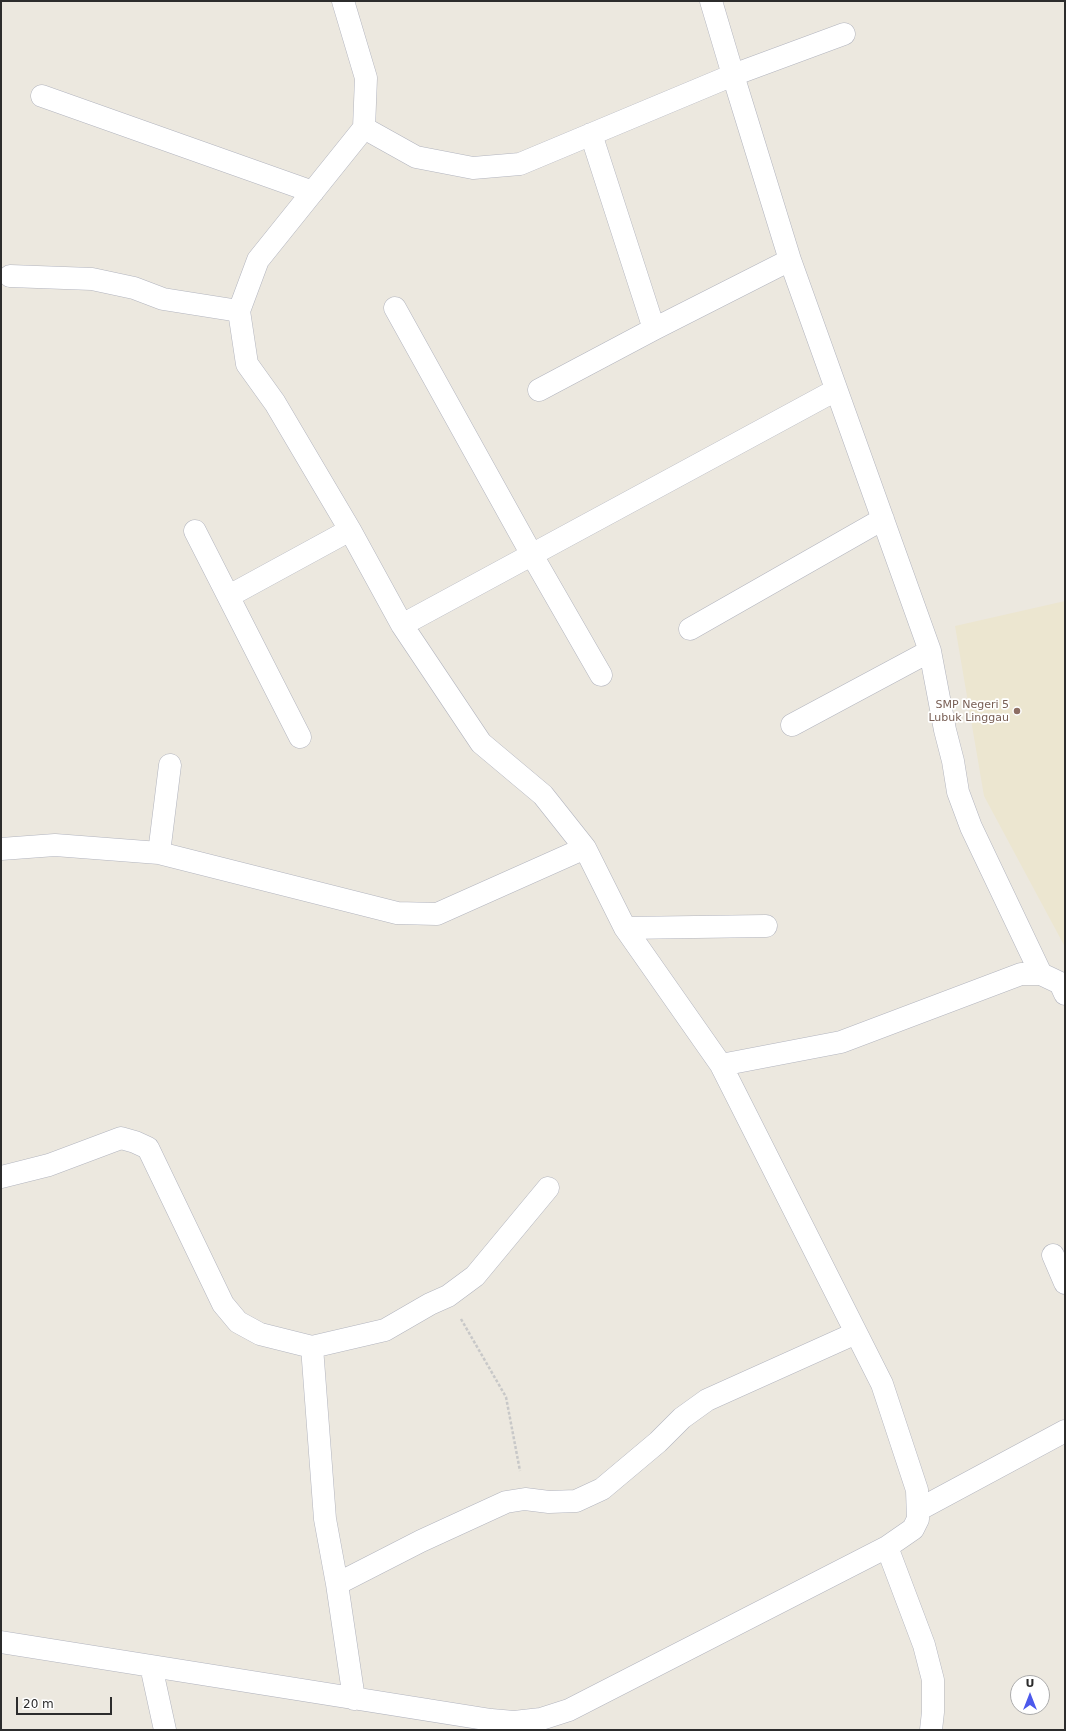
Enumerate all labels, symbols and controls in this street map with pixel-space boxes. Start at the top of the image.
place label: SMP Negeri 5 Lubuk Linggau [928,698,1009,724]
marker: SMP Negeri 5 Lubuk Linggau [1012,706,1022,716]
north arrow [1010,1675,1050,1715]
text: U [1026,1677,1034,1690]
scale bar [18,1689,114,1715]
text: 20 m [23,1697,54,1711]

